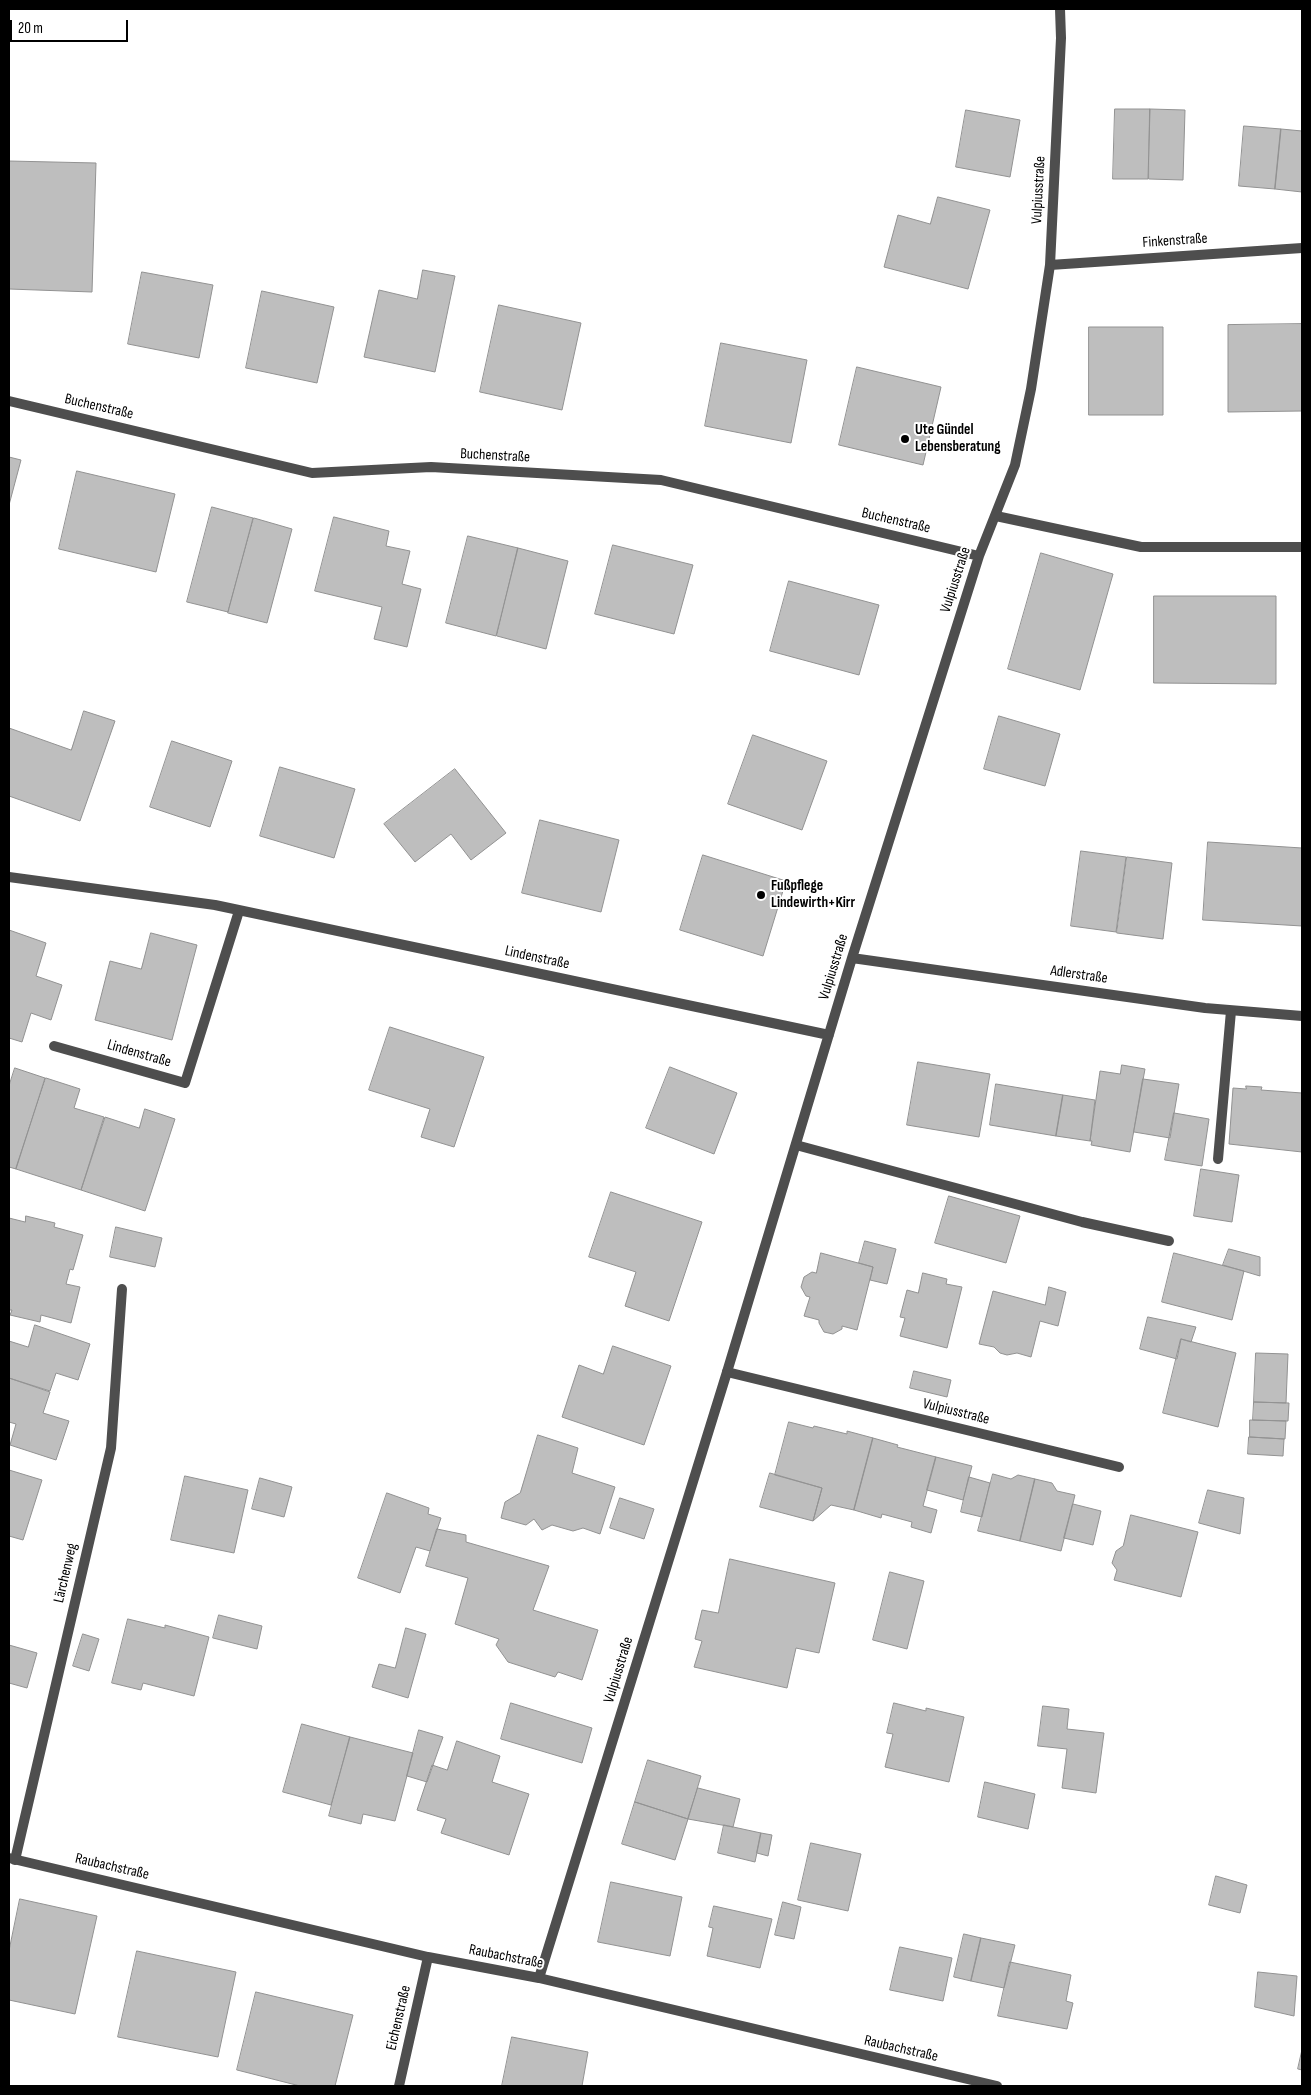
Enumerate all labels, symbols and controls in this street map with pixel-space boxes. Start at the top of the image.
scale bar [12,10,130,42]
text: 20 m [18,19,43,38]
street label: Vulpiusstraße [1028,155,1050,225]
street label: Finkenstraße [1142,230,1208,252]
street label: Buchenstraße [63,390,135,424]
place label: Ute Gündel Lebensberatung [915,421,1001,456]
marker: Ute Gündel Lebensberatung [899,433,911,445]
street label: Buchenstraße [460,445,530,467]
street label: Buchenstraße [860,504,932,538]
street label: Vulpiusstraße [937,545,975,615]
place label: Fußpflege Lindewirth+Kirr [771,877,855,912]
marker: Fußpflege Lindewirth+Kirr [755,889,767,901]
street label: Vulpiusstraße [815,932,853,1002]
street label: Lindenstraße [503,942,571,974]
street label: Adlerstraße [1049,962,1109,988]
street label: Lindenstraße [105,1036,173,1072]
street label: Vulpiusstraße [921,1395,991,1429]
street label: Lärchenweg [50,1541,82,1605]
street label: Vulpiusstraße [600,1635,638,1705]
street label: Raubachstraße [73,1850,151,1884]
street label: Raubachstraße [467,1941,545,1973]
street label: Eichenstraße [383,1984,415,2052]
street label: Raubachstraße [862,2032,940,2066]

